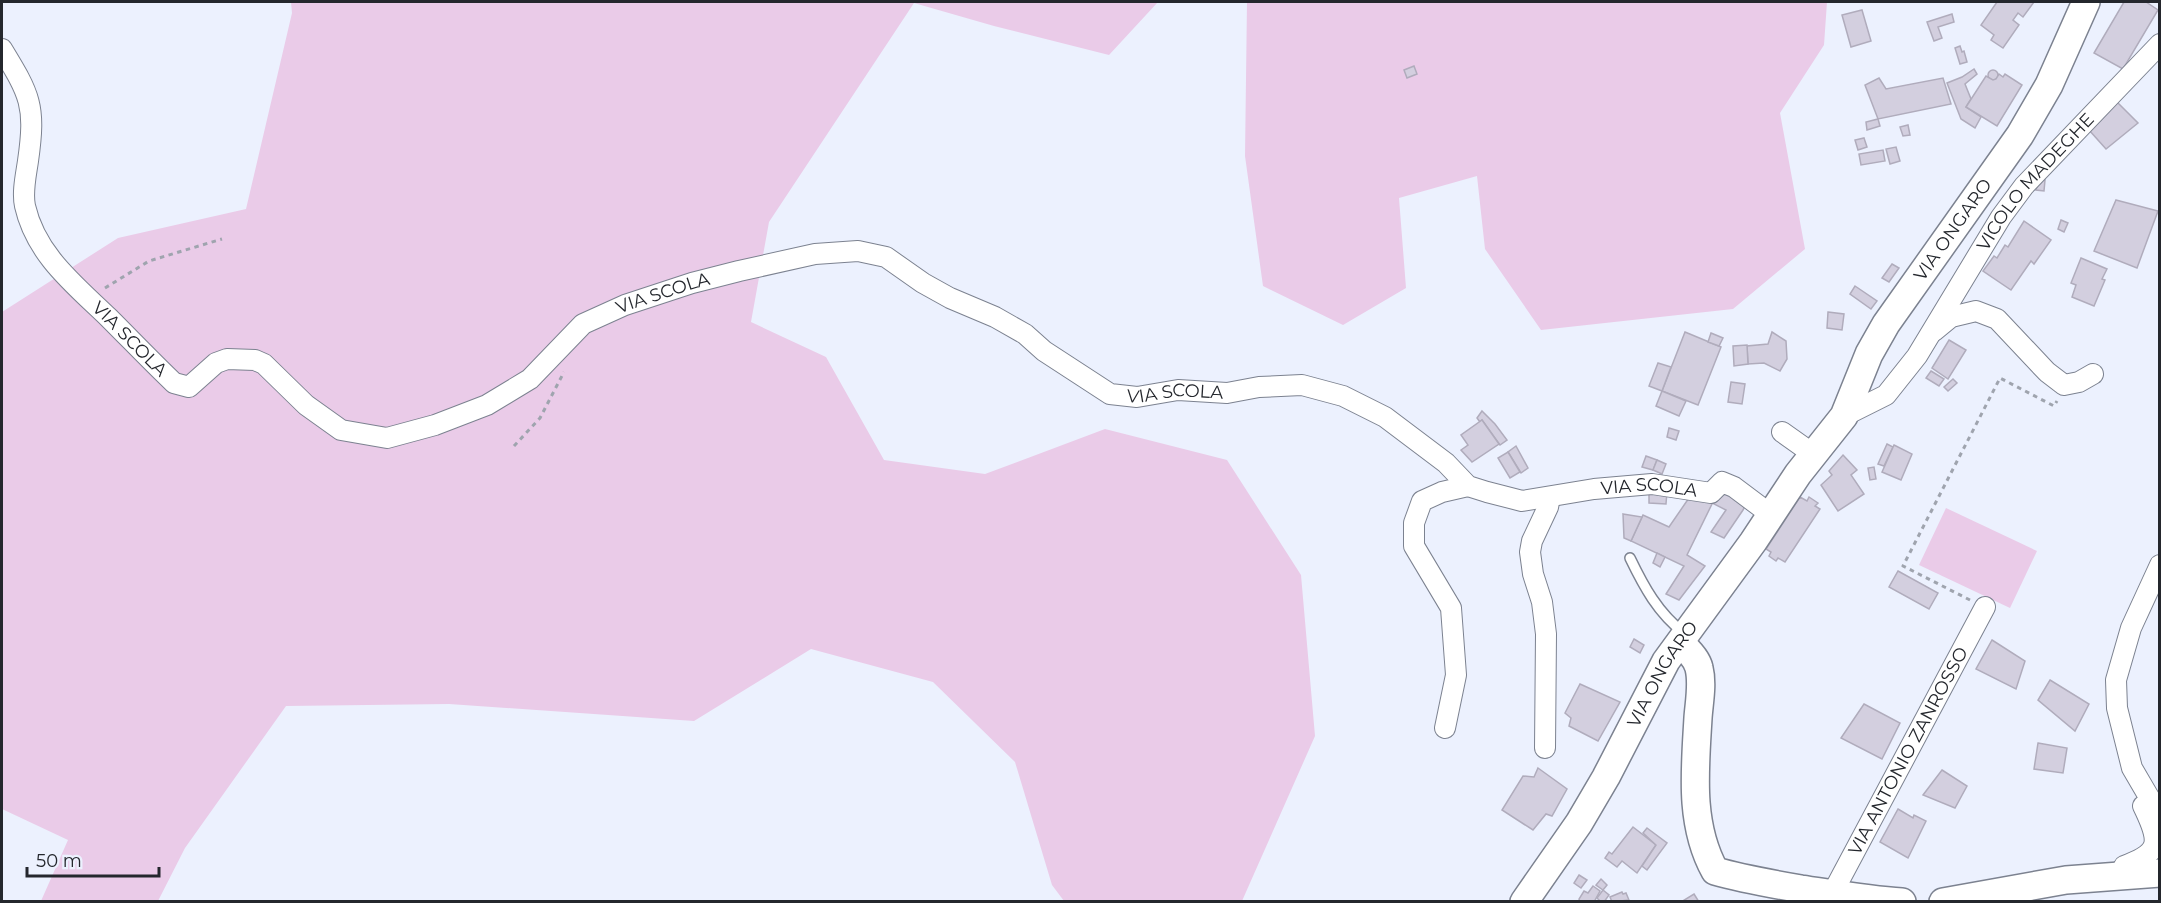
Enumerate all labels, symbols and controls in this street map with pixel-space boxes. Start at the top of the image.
street label: VICOLO MADEGHE [1972,109,2099,255]
street label: VIA ONGARO [1909,174,1996,285]
street label: VIA SCOLA [612,268,712,319]
street label: VIA SCOLA [88,297,172,381]
street label: VIA SCOLA [1125,379,1224,408]
street label: VIA SCOLA [1600,472,1699,502]
street label: VIA ONGARO [1623,617,1703,731]
street label: VIA ANTONIO ZANROSSO [1844,643,1973,859]
scale bar [27,840,159,878]
text: 50 m [36,850,82,872]

